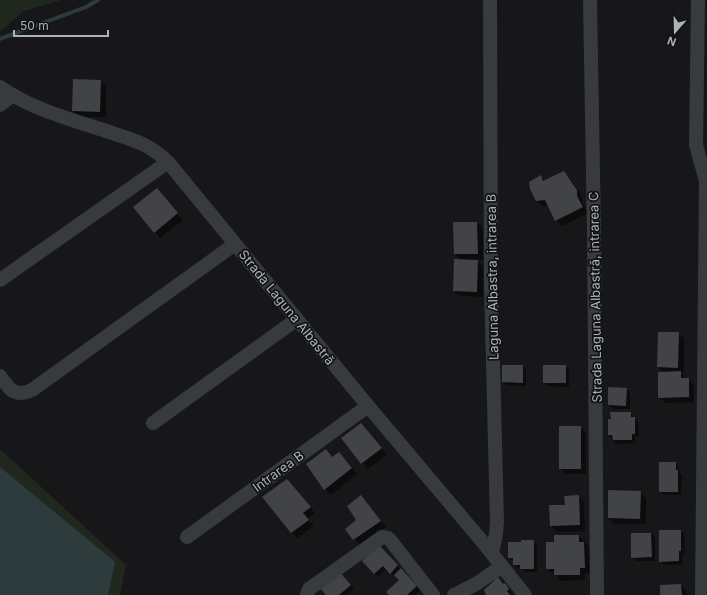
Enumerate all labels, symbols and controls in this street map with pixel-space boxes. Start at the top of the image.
scale bar [14,12,108,38]
north arrow [655,12,695,52]
text: 50 m [20,18,49,33]
text: N [665,33,678,49]
street label: Strada Laguna Albastră, intrarea C [585,191,605,403]
street label: Laguna Albastra, intrarea B [483,194,501,360]
street label: Strada Laguna Albastră [236,246,338,368]
street label: Intrarea B [249,447,307,495]

